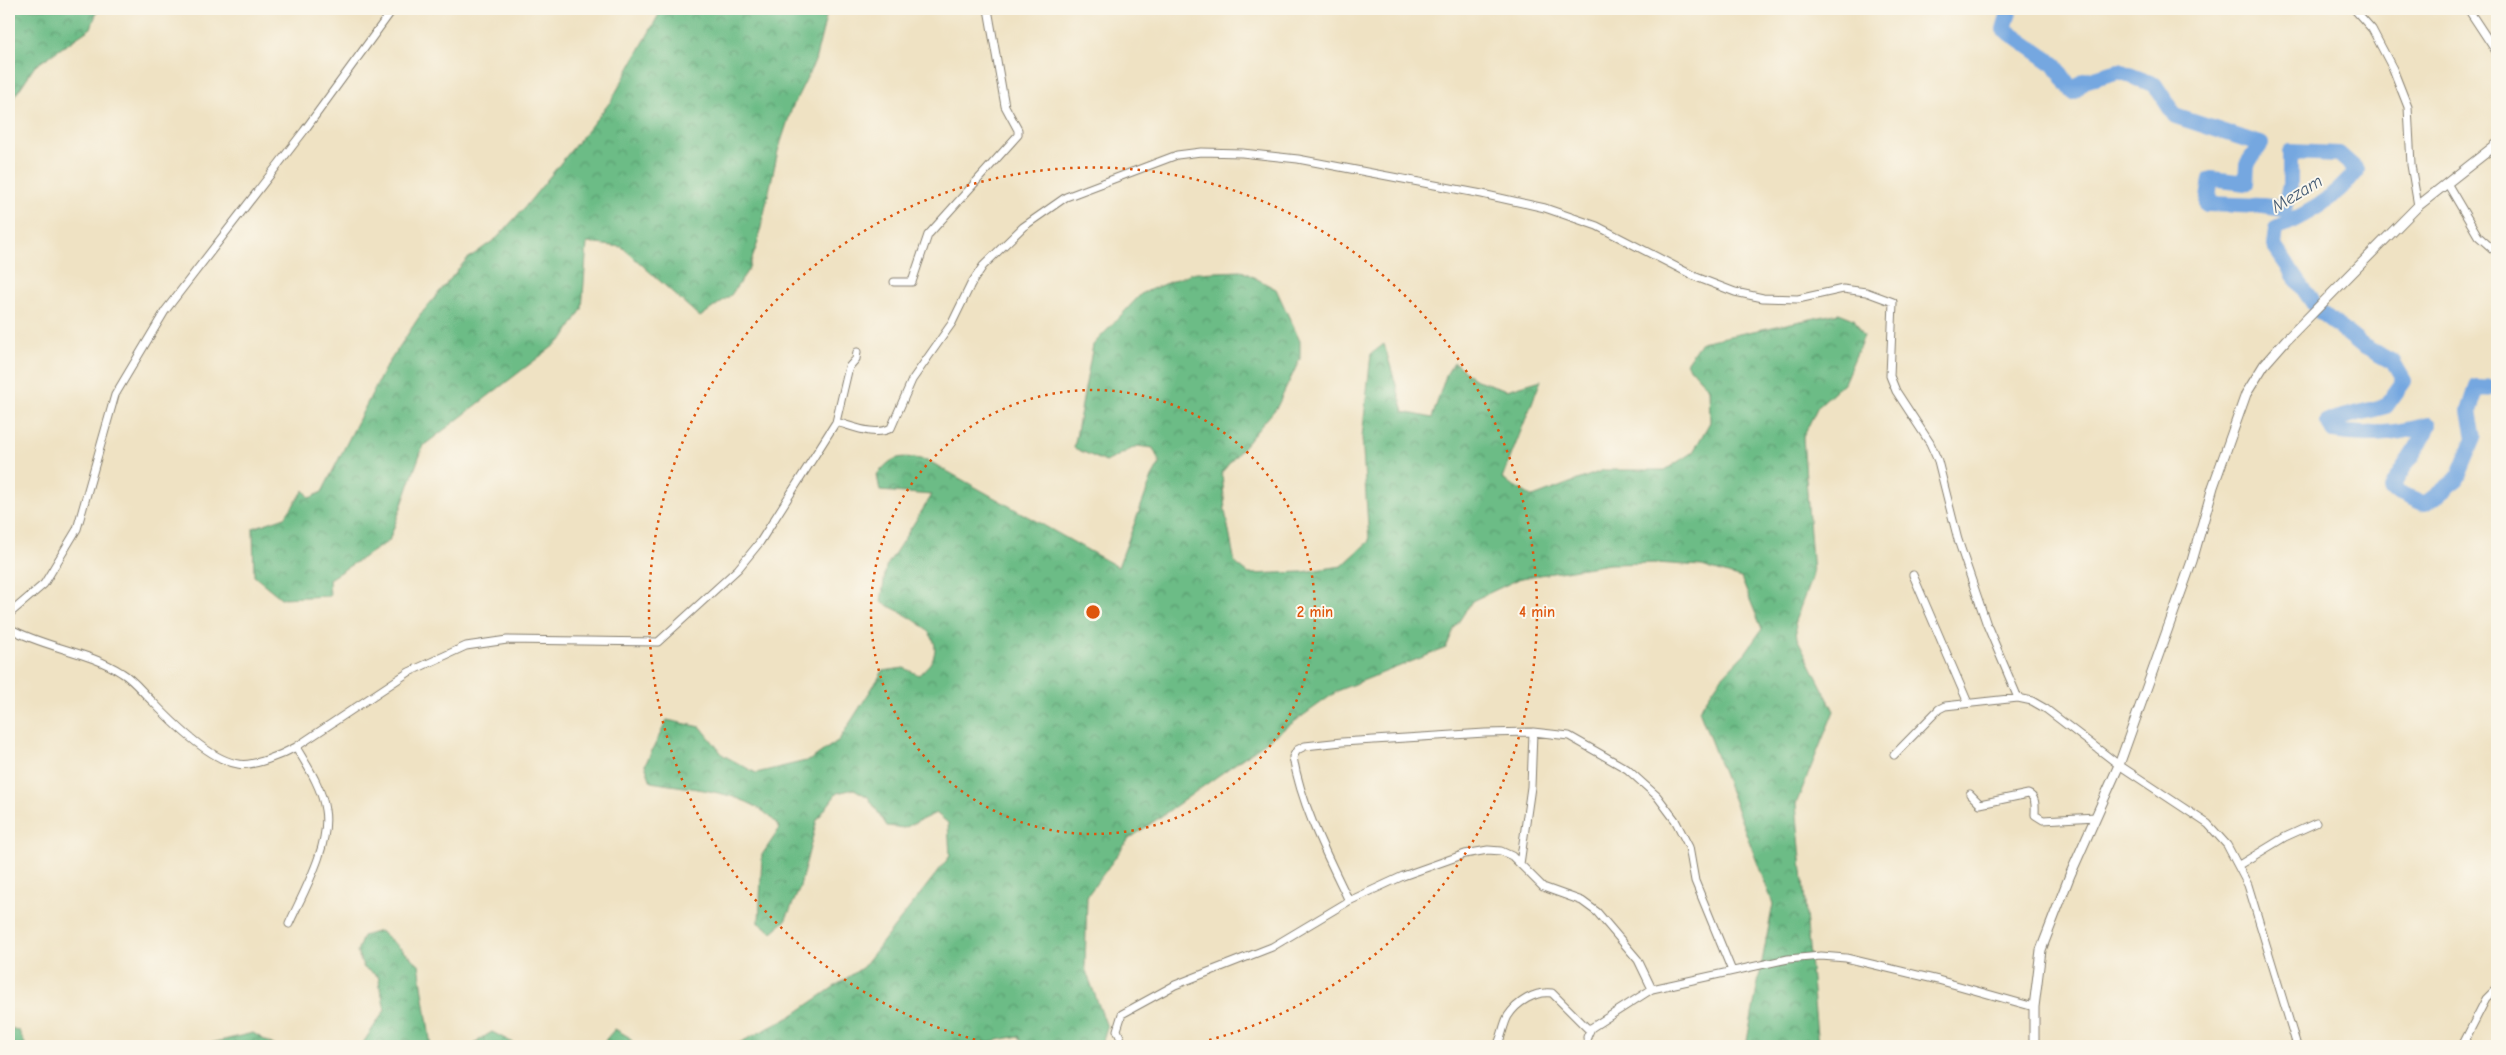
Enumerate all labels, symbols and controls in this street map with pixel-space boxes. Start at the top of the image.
water label: Mezam [2267,171,2326,218]
centre of rings [1084,603,1102,621]
text: 2 min [1297,603,1333,621]
text: 4 min [1519,603,1555,621]

